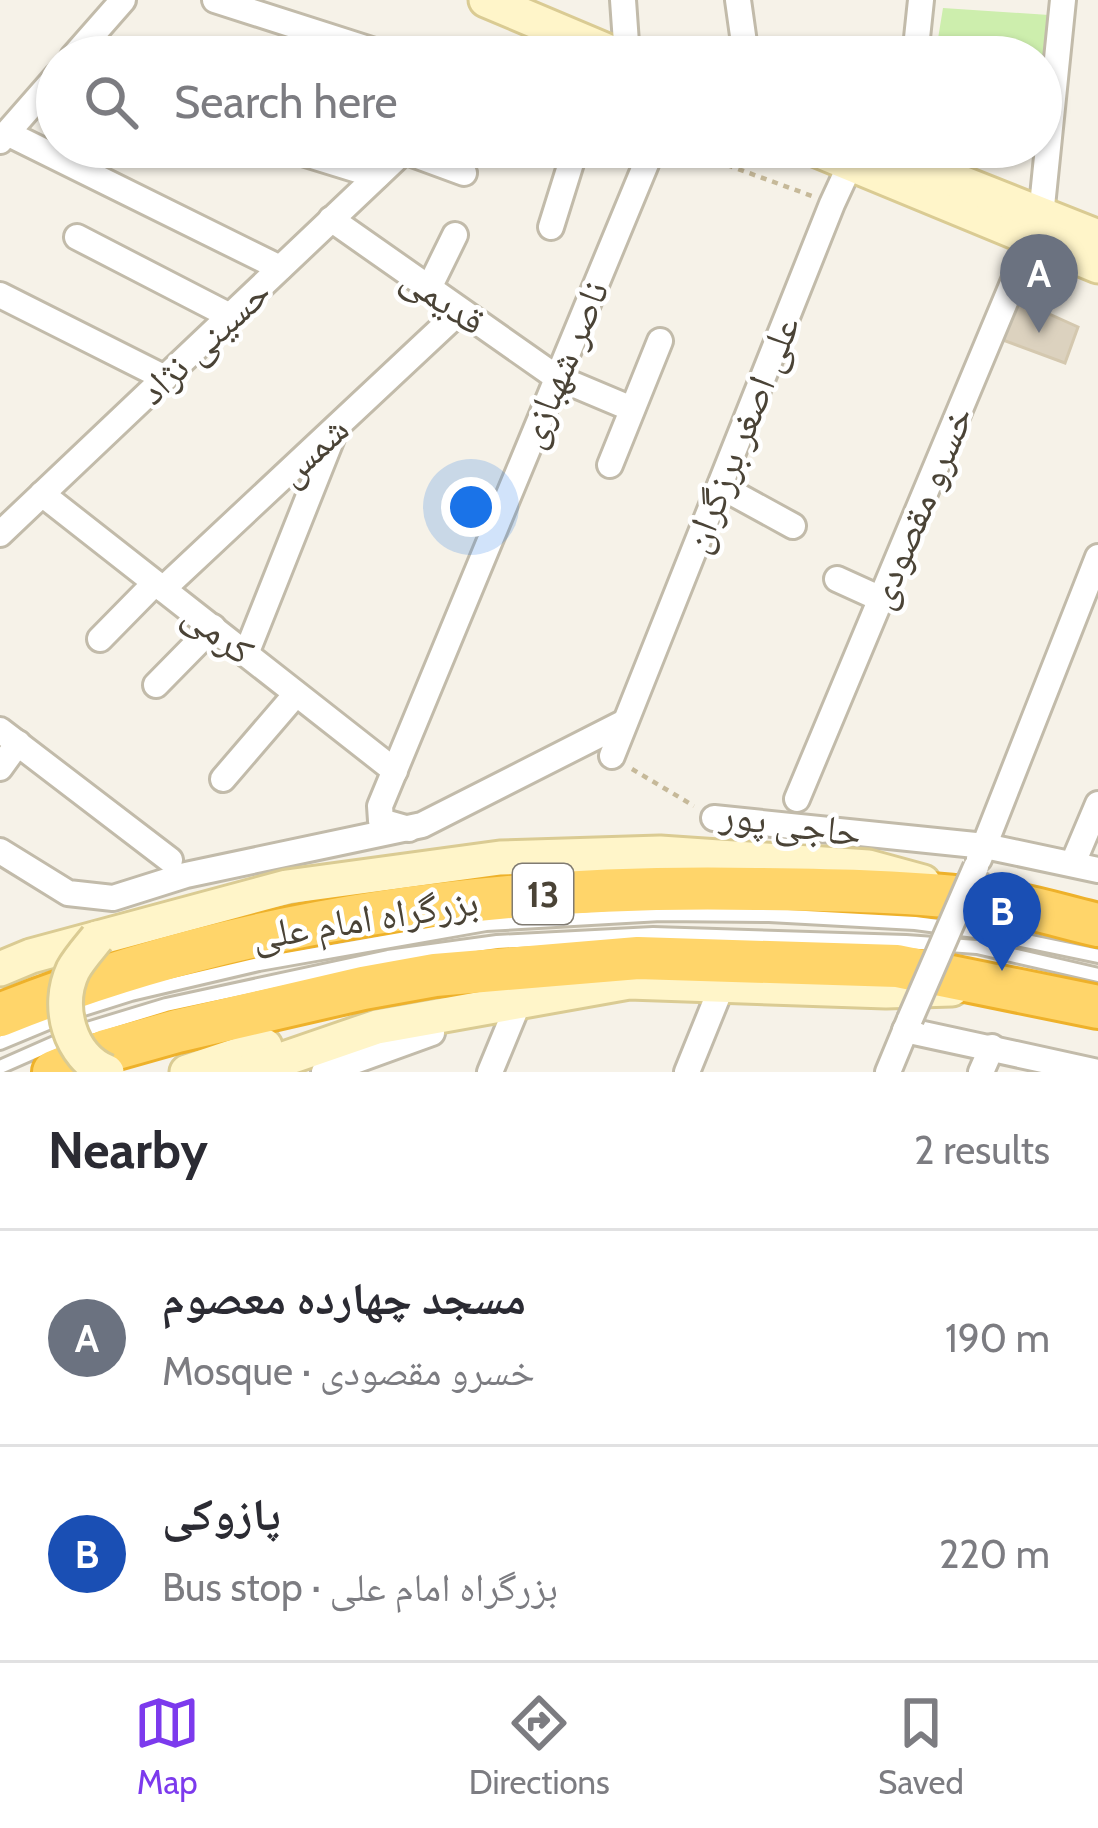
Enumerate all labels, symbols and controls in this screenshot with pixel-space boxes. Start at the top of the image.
search box [36,36,1062,168]
icon: search [78,69,144,135]
text: Search here [174,75,398,129]
pin: A [1000,234,1078,333]
street label: قدیمی [392,253,495,346]
street label: حسینی نژاد [128,268,281,415]
street label: ناصر شهبازی [505,273,619,455]
street label: علی اصغر برزگران [671,309,810,560]
street label: خسرو مقصودی [855,399,983,615]
street label: شمس [266,405,359,496]
your location [441,477,501,537]
street label: کرمی [173,590,264,675]
street label: حاجی پور [716,789,865,858]
road number: 13 [513,864,573,924]
pin: B [963,872,1041,971]
street label: بزرگراه امام علی [249,876,482,963]
text: Nearby [48,1119,208,1181]
text: 2 results [914,1126,1050,1174]
text: مسجد چهارده معصوم [162,1271,526,1325]
text: A [75,1314,99,1362]
text: 190 m [945,1314,1050,1362]
text: Mosque · خسرو مقصودی [162,1347,535,1395]
text: پازوکی [162,1487,281,1541]
text: B [75,1530,99,1578]
text: 220 m [939,1530,1050,1578]
text: Bus stop · بزرگراه امام علی [162,1563,558,1611]
tab: Map [134,1690,200,1802]
tab: Directions [469,1690,610,1802]
tab: Saved [878,1690,964,1802]

